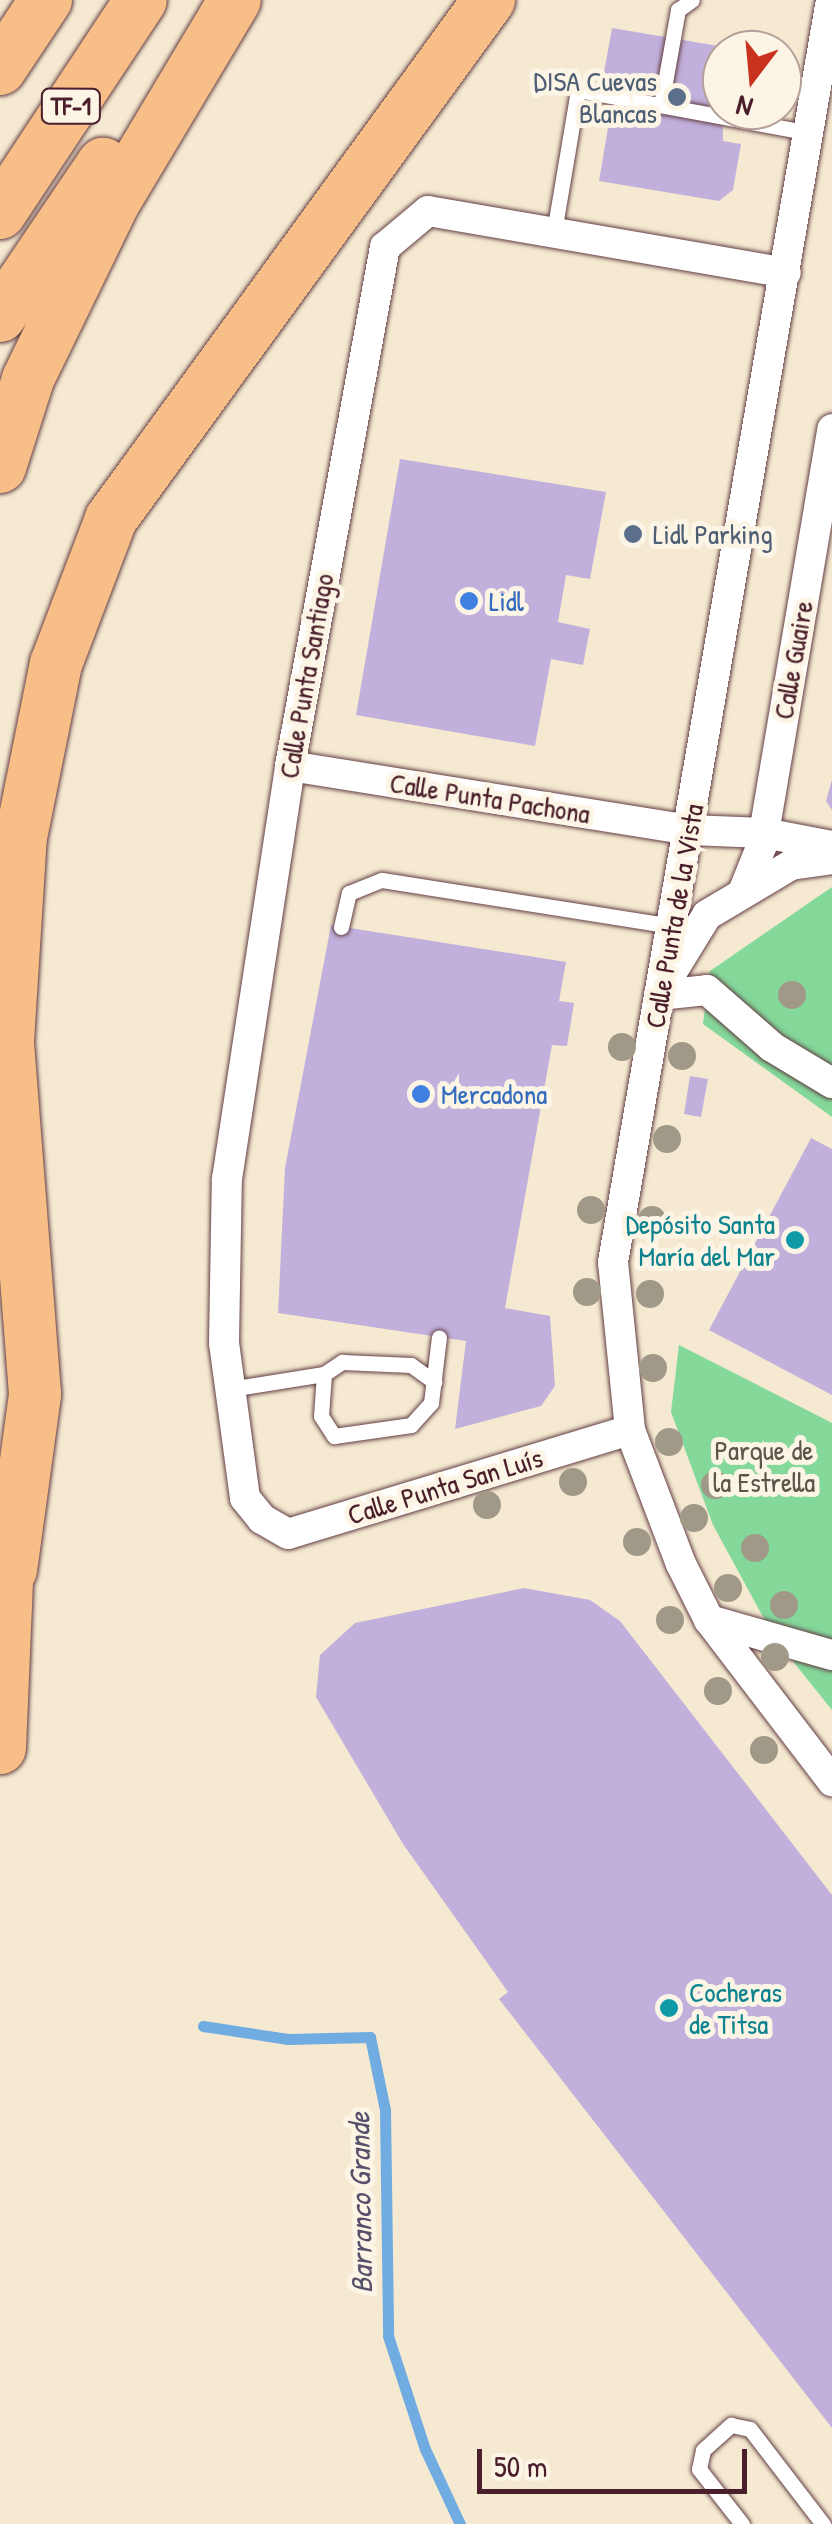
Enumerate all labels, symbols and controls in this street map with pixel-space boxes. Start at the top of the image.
north arrow [702,30,802,130]
place label: DISA Cuevas Blancas [534,64,657,130]
road number: TF-1 [38,86,104,126]
marker: DISA Cuevas Blancas [666,86,688,108]
text: N [732,87,757,127]
place label: Lidl Parking [653,517,773,551]
marker: Lidl Parking [622,523,644,545]
street label: Calle Punta Santiago [271,571,341,781]
place label: Lidl [489,584,524,618]
marker: Lidl [458,590,480,612]
street label: Calle Guaire [766,598,820,722]
street label: Calle Punta Pachona [387,766,593,830]
street label: Calle Punta de la Vista [638,801,710,1031]
place label: Mercadona [441,1077,547,1111]
marker: Mercadona [410,1083,432,1105]
place label: Depósito Santa María del Mar [626,1207,775,1273]
marker: Depósito Santa María del Mar [784,1229,806,1251]
park label: Parque de la Estrella [713,1433,815,1499]
street label: Calle Punta San Luís [344,1440,546,1532]
place label: Cocheras de Titsa [689,1975,782,2041]
marker: Cocheras de Titsa [658,1997,680,2019]
water label: Barranco Grande [340,2112,380,2294]
scale bar [482,2429,752,2491]
text: 50 m [494,2446,547,2486]

